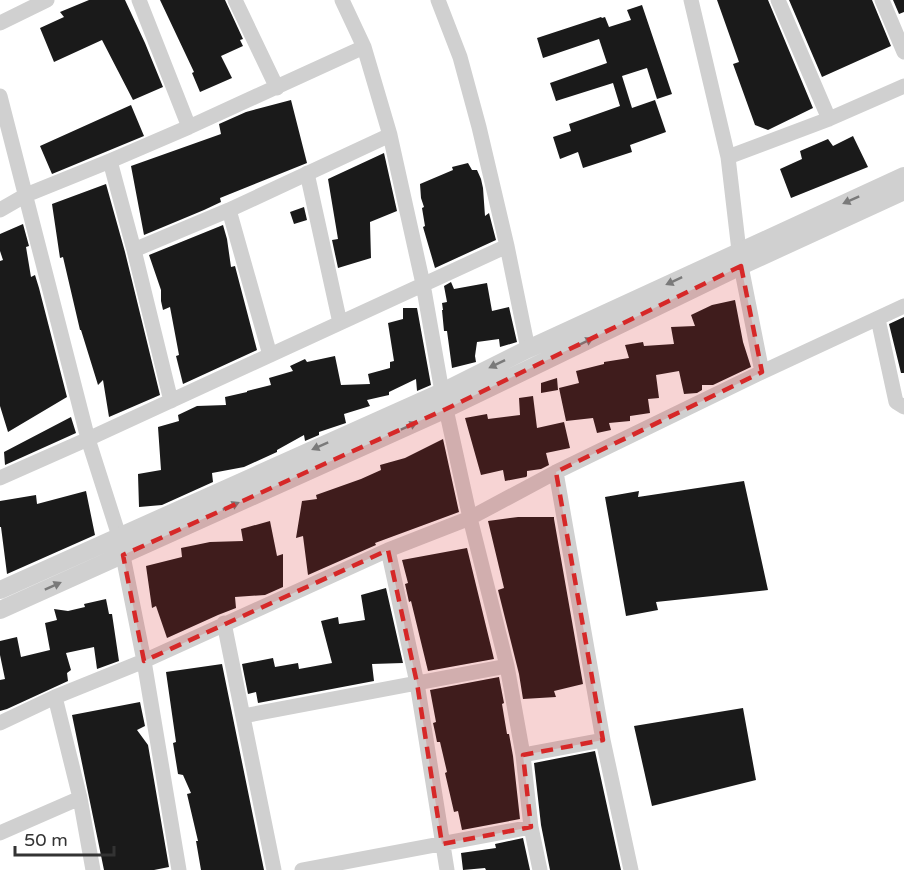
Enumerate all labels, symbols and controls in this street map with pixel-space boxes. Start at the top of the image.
one-way arrow [841,195,859,205]
one-way arrow [665,277,682,286]
one-way arrow [576,337,594,347]
one-way arrow [488,359,505,369]
one-way arrow [400,421,417,430]
one-way arrow [311,442,329,451]
one-way arrow [223,501,240,510]
one-way arrow [45,581,63,591]
scale bar [15,819,114,857]
text: 50 m [24,829,68,851]

